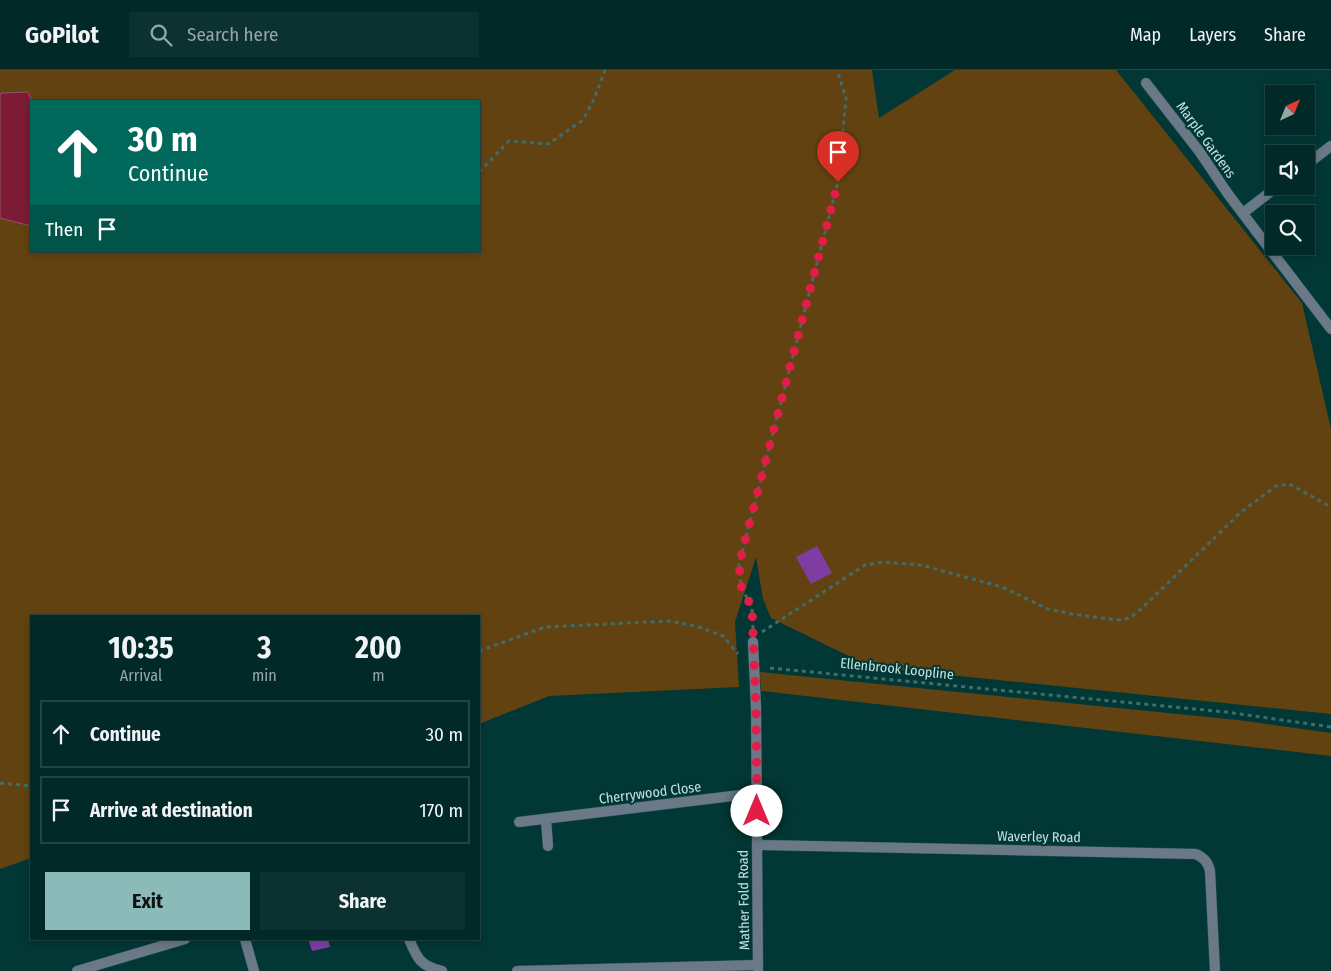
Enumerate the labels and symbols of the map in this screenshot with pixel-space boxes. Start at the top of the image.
north arrow [1265,85,1315,135]
street label: Marple Gardens [1173,99,1239,181]
pin [817,131,859,182]
street label: Ellenbrook Loopline [839,655,955,683]
street label: Cherrywood Close [598,778,702,808]
position arrow [730,784,782,836]
street label: Waverley Road [997,828,1081,846]
street label: Mather Fold Road [735,850,753,950]

